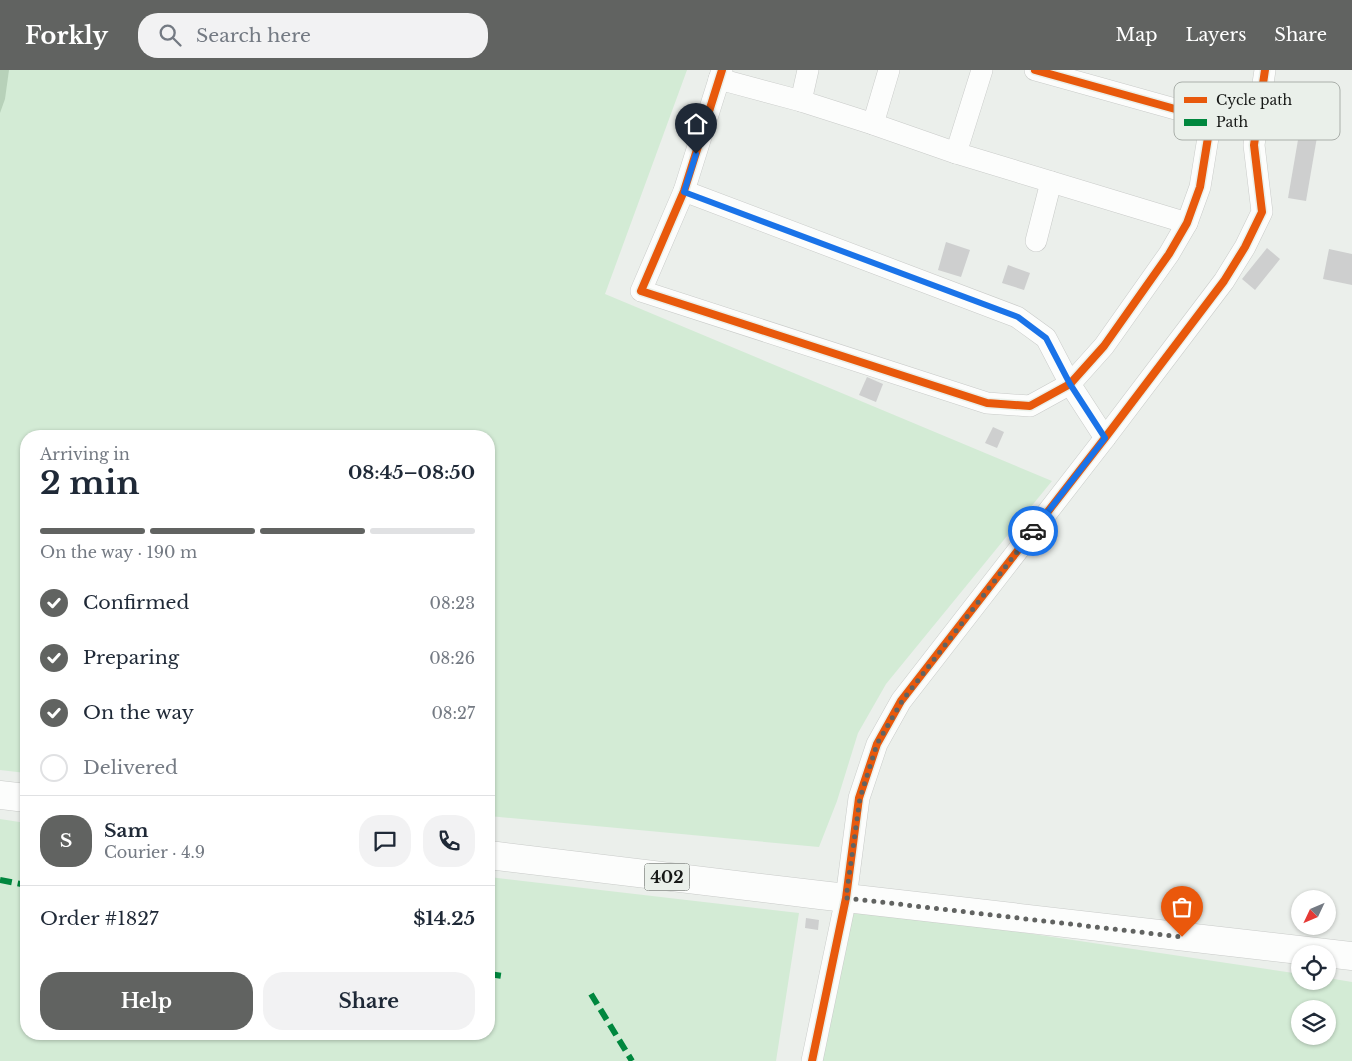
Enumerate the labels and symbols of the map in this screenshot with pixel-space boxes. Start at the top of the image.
legend [1174,82,1340,140]
text: Cycle path [1216,91,1293,109]
pin [675,103,717,154]
text: Path [1216,113,1248,131]
courier [1008,506,1058,556]
road number: 402 [644,864,690,890]
pin [1161,886,1203,937]
north arrow [1291,890,1336,935]

